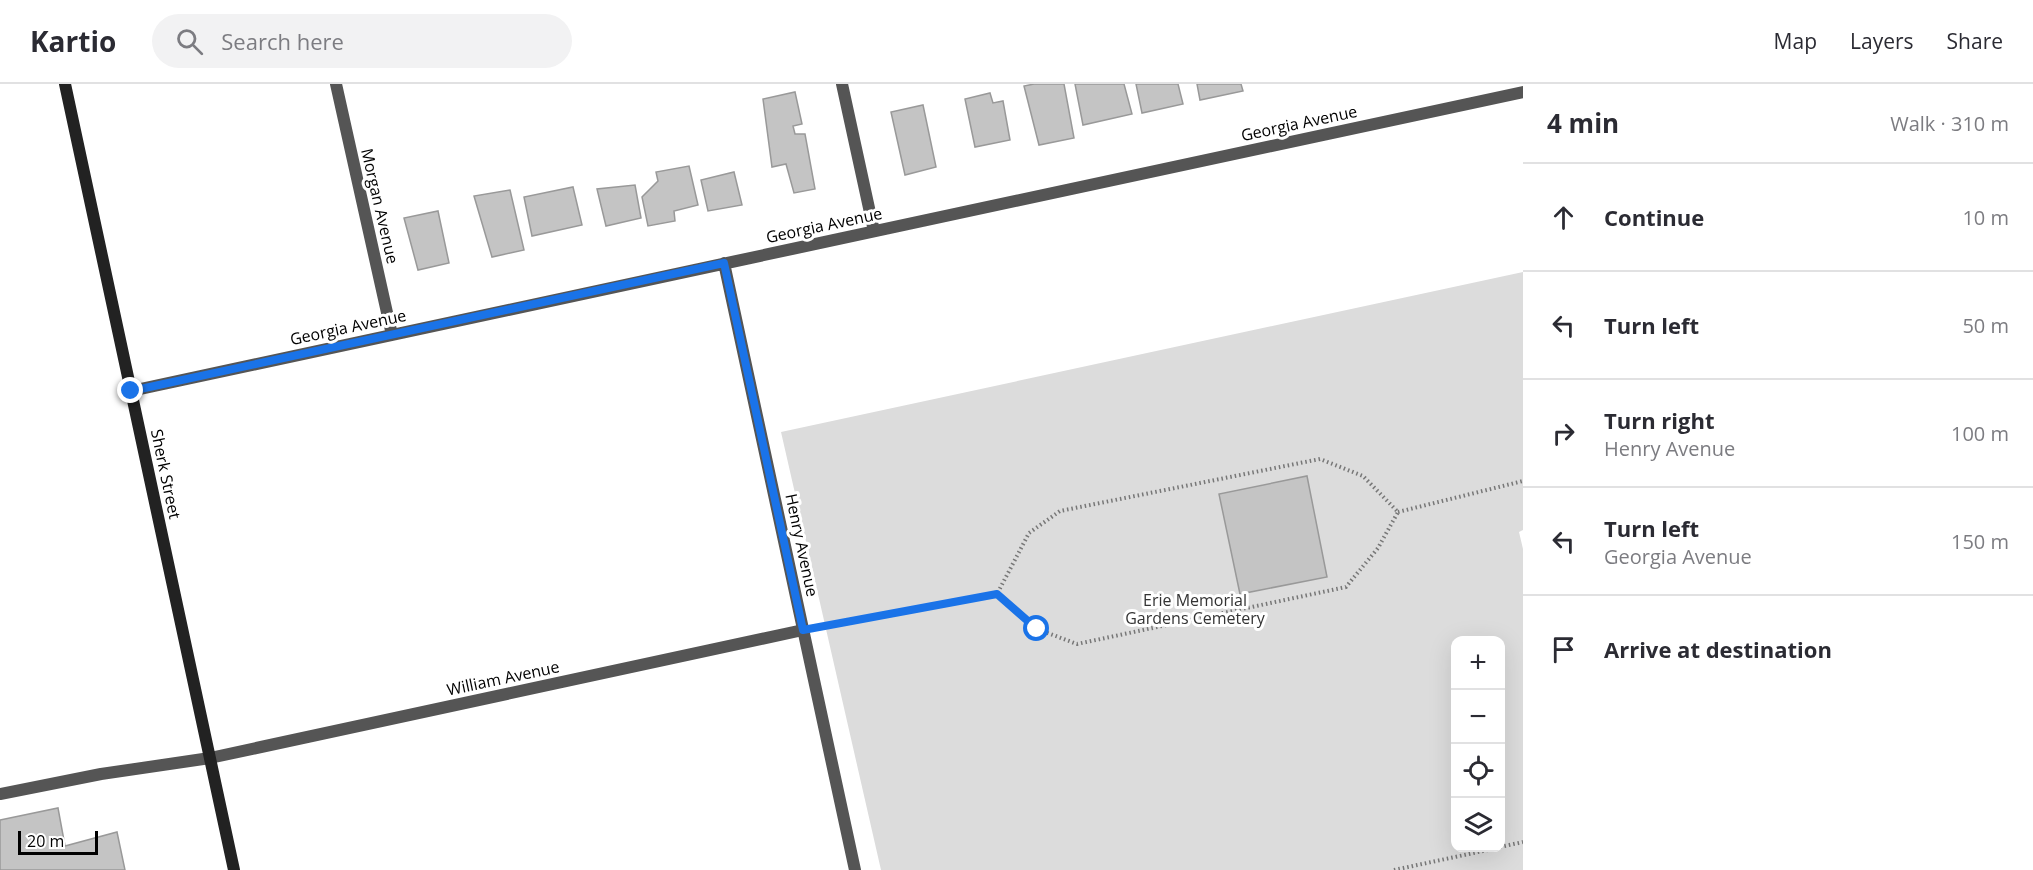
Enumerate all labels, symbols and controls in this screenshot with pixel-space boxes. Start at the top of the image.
search box [152,14,572,68]
text: Kartio [30,22,116,60]
icon: search [173,25,206,58]
text: Search here [221,26,344,56]
text: Map [1774,27,1817,55]
text: Layers [1850,27,1914,55]
text: Share [1947,27,2003,55]
street label: Georgia Avenue [1239,100,1359,146]
text: 4 min [1547,105,1619,141]
text: Walk · 310 m [1890,110,2009,137]
street label: Morgan Avenue [356,146,404,266]
icon: ahead [1547,201,1580,234]
street label: Georgia Avenue [764,202,884,248]
text: Continue [1604,202,1704,232]
text: 10 m [1962,204,2009,231]
street label: Georgia Avenue [288,304,408,350]
icon: left [1547,309,1580,342]
text: Turn left [1604,310,1699,340]
text: 50 m [1962,312,2009,339]
route end [117,377,143,403]
text: Turn right [1604,405,1715,435]
icon: right [1547,417,1580,450]
text: 100 m [1951,420,2009,447]
street label: Sherk Street [146,427,186,521]
text: Henry Avenue [1604,435,1735,462]
street label: Henry Avenue [780,491,824,599]
text: Turn left [1604,513,1699,543]
icon: left [1547,525,1580,558]
text: 150 m [1951,528,2009,555]
text: Georgia Avenue [1604,543,1752,570]
park label: Erie Memorial Gardens Cemetery [1125,589,1266,629]
route start [1023,615,1049,641]
icon: arrive [1547,633,1580,666]
text: Arrive at destination [1604,634,1832,664]
map controls [1451,636,1505,852]
button: + [1451,636,1505,690]
street label: William Avenue [445,655,561,701]
button: − [1451,690,1505,744]
button: locate [1451,744,1505,798]
button: layers [1451,798,1505,852]
scale bar [18,828,98,856]
text: 20 m [27,830,64,852]

